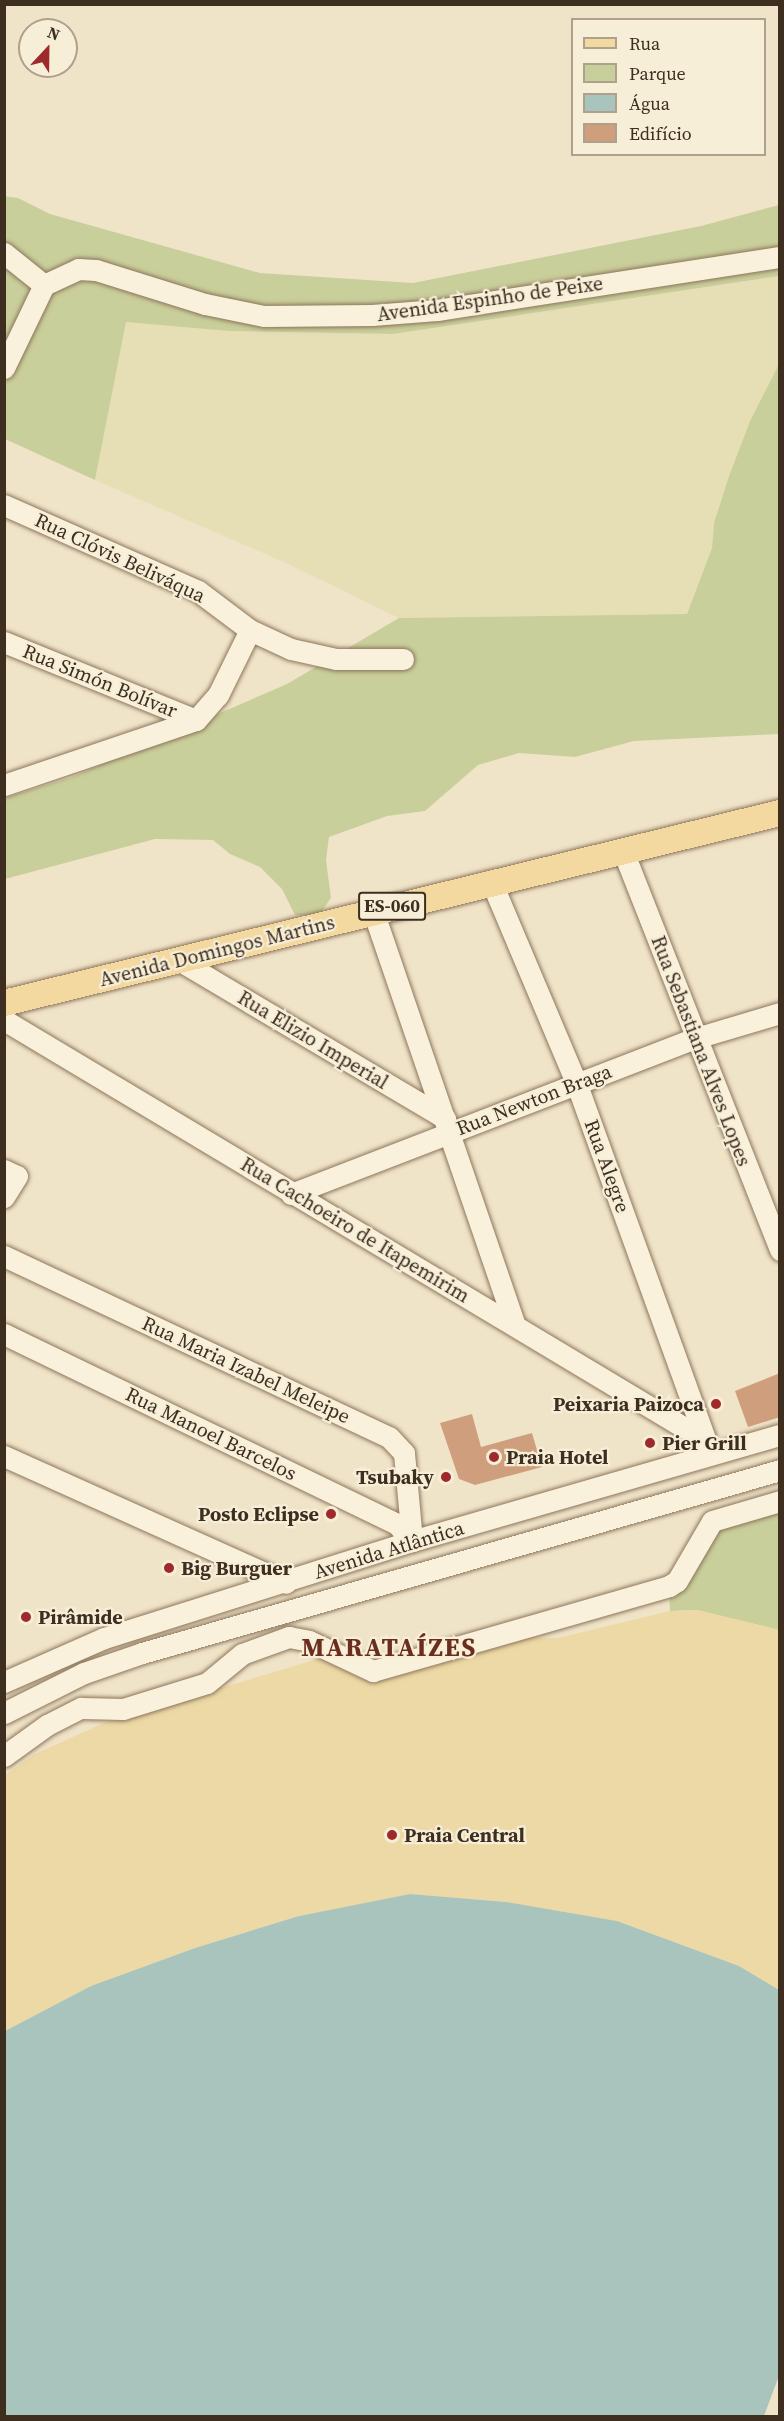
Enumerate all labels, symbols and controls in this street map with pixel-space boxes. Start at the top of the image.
north arrow [18,18,78,78]
legend [571,18,766,156]
text: N [44,21,64,46]
text: Rua [629,31,660,56]
text: Parque [629,61,686,86]
text: Água [629,91,670,116]
text: Edifício [629,121,692,146]
street label: Avenida Espinho de Peixe [375,271,605,327]
street label: Rua Clóvis Beliváqua [31,508,209,608]
street label: Rua Simón Bolívar [19,639,181,723]
road number: ES-060 [358,891,426,921]
street label: Avenida Domingos Martins [97,910,337,992]
street label: Rua Sebastiana Alves Lopes [646,932,756,1170]
street label: Rua Elizio Imperial [233,986,393,1094]
street label: Rua Newton Braga [453,1059,615,1141]
street label: Rua Alegre [579,1116,635,1216]
street label: Rua Cachoeiro de Itapemirim [236,1152,474,1308]
street label: Rua Maria Izabel Meleipe [138,1311,354,1429]
street label: Rua Manoel Barcelos [122,1382,300,1486]
place label: Peixaria Paizoca [553,1392,704,1416]
marker: Peixaria Paizoca [709,1397,723,1411]
place label: Pier Grill [662,1431,747,1455]
marker: Pier Grill [643,1436,657,1450]
place label: Praia Hotel [506,1445,608,1469]
marker: Praia Hotel [487,1450,501,1464]
place label: Tsubaky [356,1465,434,1489]
marker: Tsubaky [439,1470,453,1484]
place label: Posto Eclipse [198,1502,319,1526]
marker: Posto Eclipse [324,1507,338,1521]
street label: Avenida Atlântica [311,1516,467,1584]
place label: Big Burguer [181,1556,292,1580]
marker: Big Burguer [162,1561,176,1575]
place label: Pirâmide [38,1605,123,1629]
marker: Pirâmide [19,1610,33,1624]
district label: MARATAÍZES [301,1632,477,1664]
place label: Praia Central [404,1823,525,1847]
marker: Praia Central [385,1828,399,1842]

